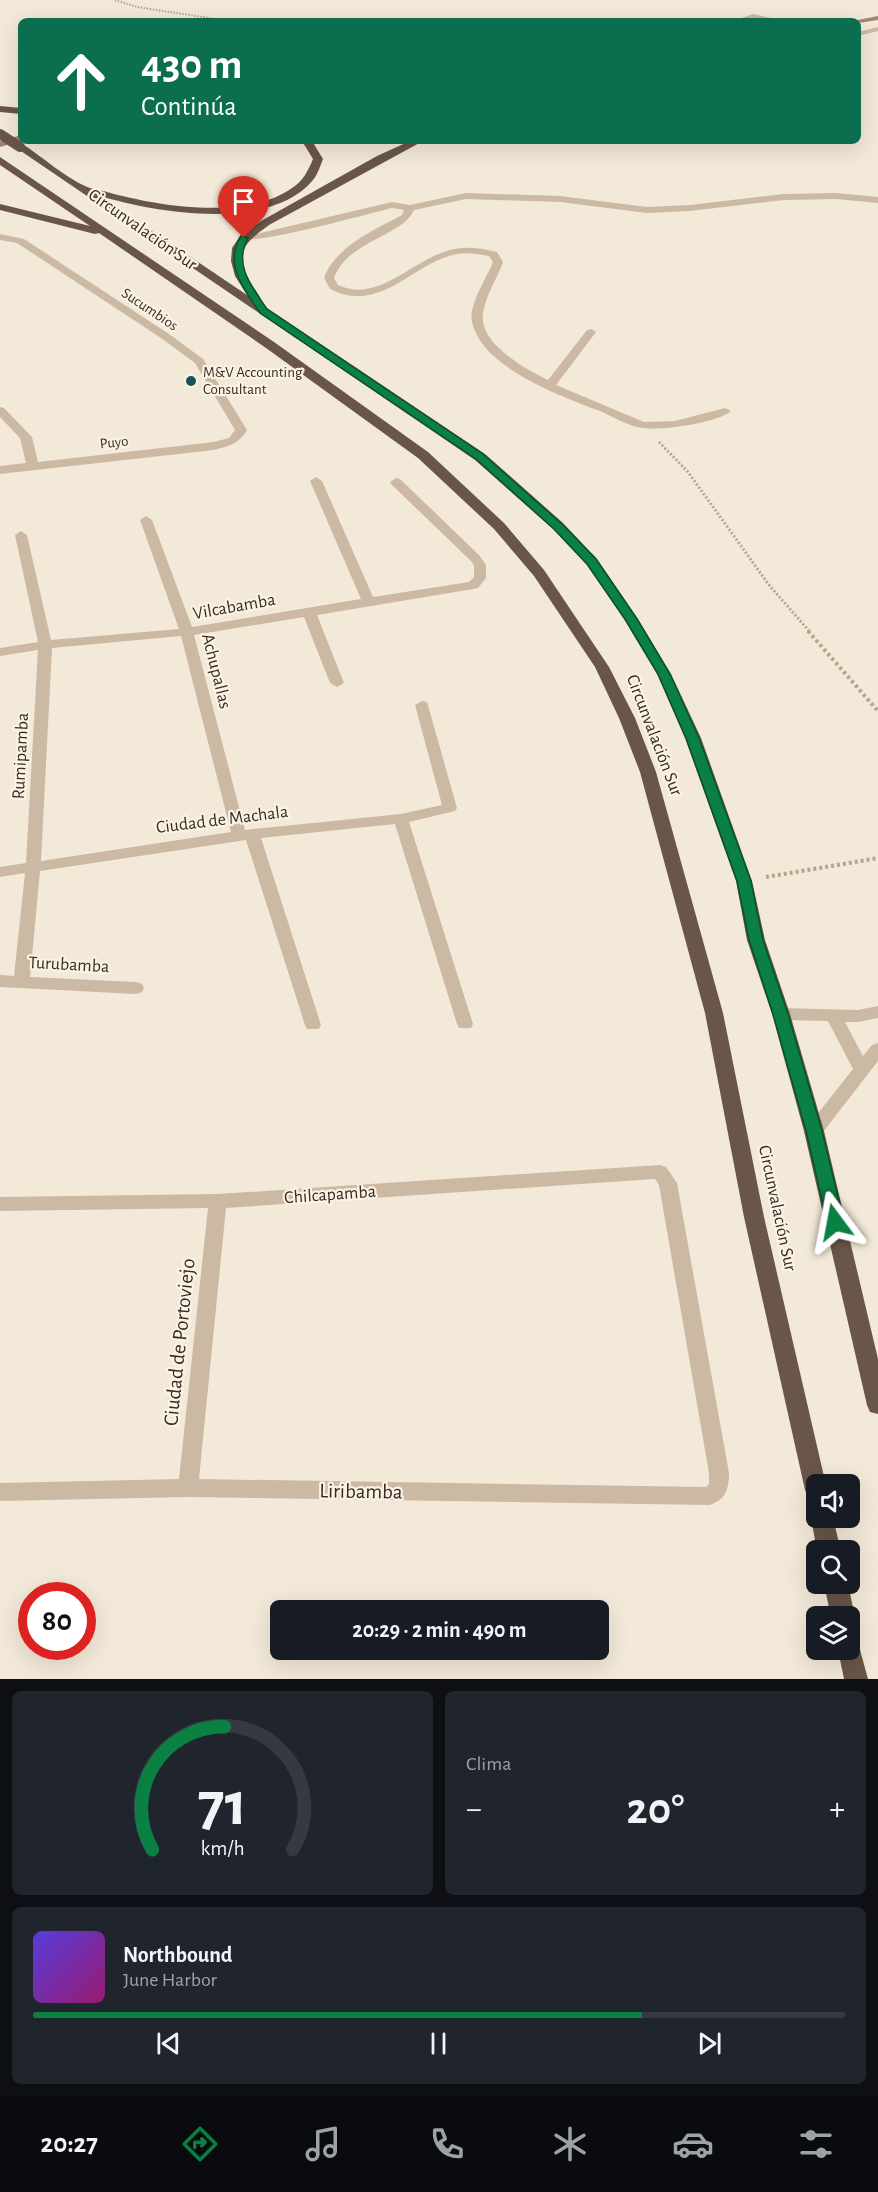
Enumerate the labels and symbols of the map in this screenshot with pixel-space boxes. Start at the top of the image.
pin [218,176,269,238]
street label: Circunvalación Sur [85,186,200,274]
street label: Sucumbios [119,285,181,334]
place label: M&V Accounting Consultant [203,365,303,397]
marker: M&V Accounting Consultant [184,374,198,388]
street label: Puyo [99,434,129,451]
street label: Vilcabamba [192,591,277,623]
street label: Achupallas [198,632,234,711]
street label: Circunvalación Sur [623,672,686,799]
street label: Rumipamba [10,712,32,800]
street label: Ciudad de Machala [155,803,289,837]
street label: Turubamba [28,954,110,976]
street label: Circunvalación Sur [755,1144,799,1273]
street label: Chilcapamba [284,1183,377,1207]
position arrow [803,1190,867,1254]
street label: Ciudad de Portoviejo [160,1257,199,1427]
street label: Liribamba [319,1480,403,1503]
speed limit sign: 80 [18,1582,96,1660]

